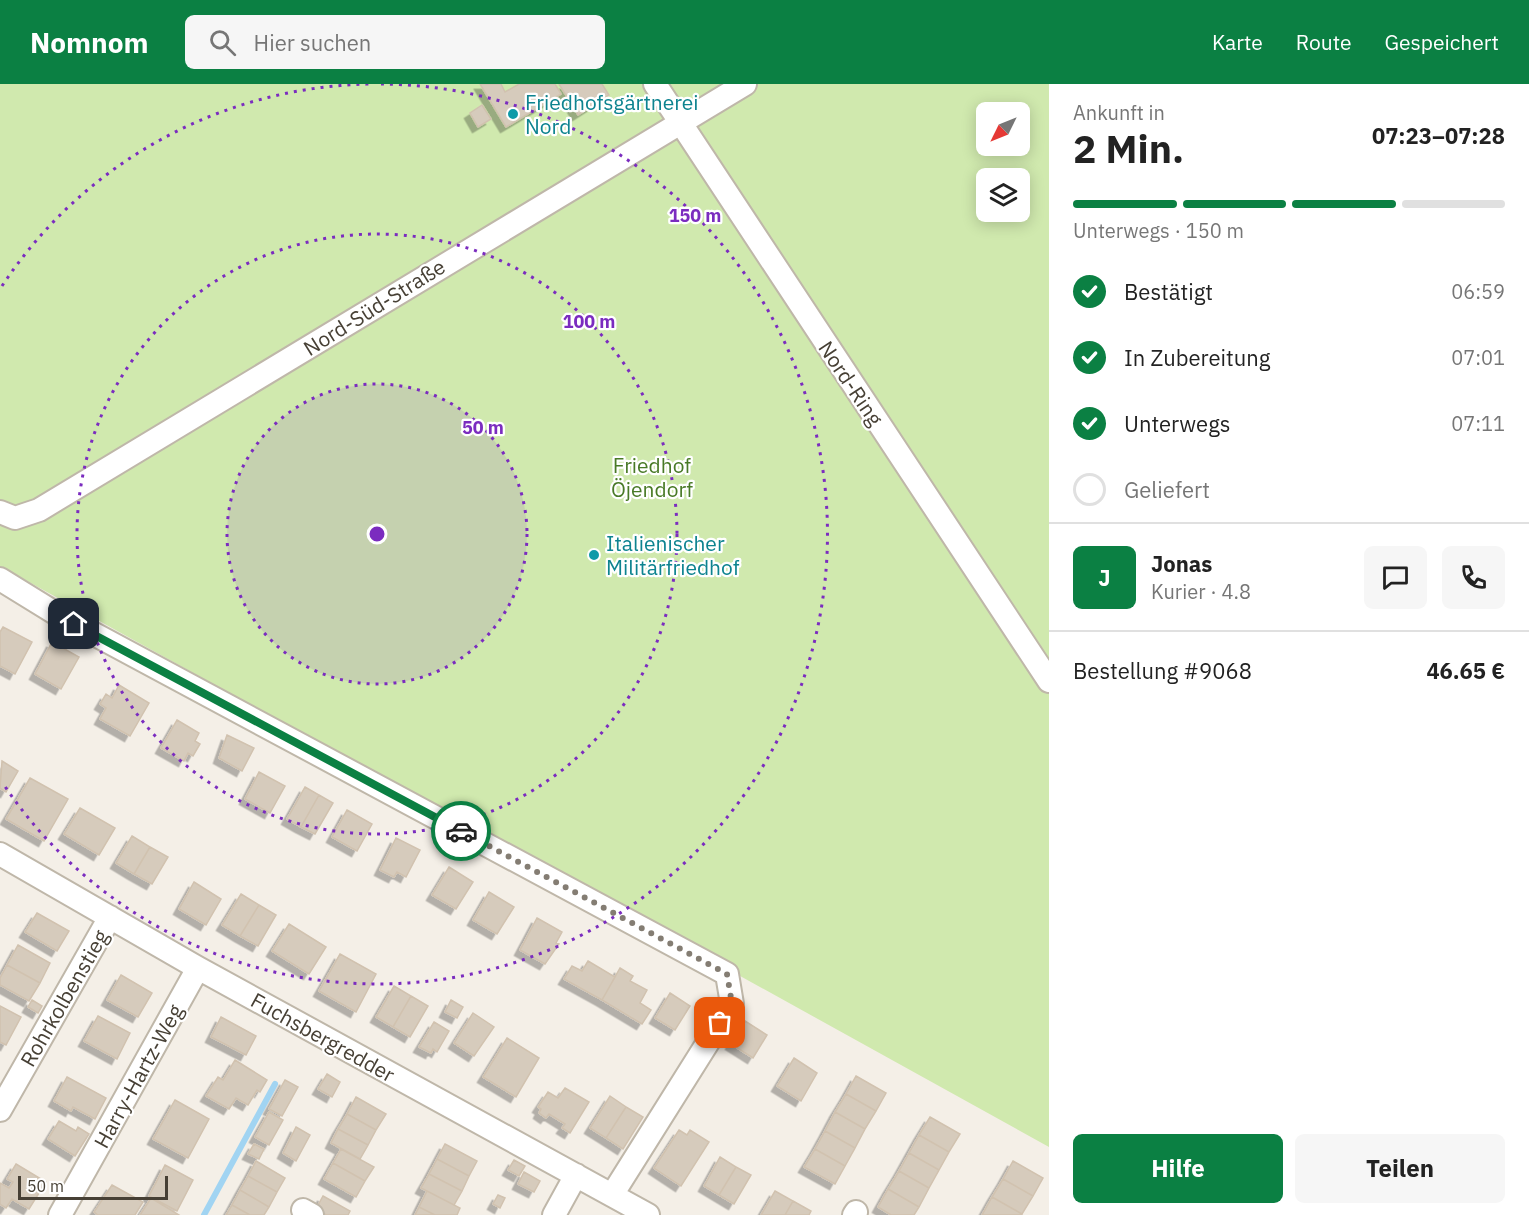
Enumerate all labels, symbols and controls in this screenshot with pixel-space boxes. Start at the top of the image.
search box [185,15,605,69]
text: Nomnom [30,24,149,61]
icon: search [206,26,239,59]
text: Hier suchen [254,28,371,57]
text: Karte [1212,28,1263,56]
text: Route [1296,28,1352,56]
text: Gespeichert [1385,28,1499,56]
place label: Friedhofsgärtnerei Nord [525,88,699,140]
text: Ankunft in [1073,99,1165,126]
north arrow [976,102,1030,156]
map controls [976,102,1030,222]
marker: Friedhofsgärtnerei Nord [506,107,520,121]
text: 07:23–07:28 [1372,121,1505,150]
text: 2 Min. [1073,123,1184,174]
button: layers [976,168,1030,222]
text: 150 m [669,204,721,227]
text: Unterwegs · 150 m [1073,217,1244,244]
street label: Nord-Süd-Straße [298,252,450,362]
icon: check [1073,275,1106,308]
text: Bestätigt [1124,277,1213,306]
text: 06:59 [1451,278,1505,305]
text: 100 m [563,310,615,333]
street label: Nord-Ring [812,335,890,431]
icon: check [1073,341,1106,374]
text: In Zubereitung [1124,343,1270,372]
text: 07:01 [1451,344,1505,371]
icon: check [1073,407,1106,440]
text: Unterwegs [1124,409,1231,438]
text: 07:11 [1451,410,1505,437]
text: 50 m [462,416,504,439]
park label: Friedhof Öjendorf [611,451,693,503]
text: Geliefert [1124,475,1210,504]
centre of rings [367,524,387,544]
place label: Italienischer Militärfriedhof [606,529,740,581]
button: chat [1364,546,1427,609]
button: phone [1442,546,1505,609]
marker: Italienischer Militärfriedhof [587,548,601,562]
text: Jonas [1151,549,1212,578]
text: J [1098,563,1111,592]
text: Kurier · 4.8 [1151,578,1251,605]
pin [48,598,99,649]
icon: home [57,607,90,640]
text: Bestellung #9068 [1073,656,1252,685]
text: 46.65 € [1426,656,1505,685]
courier [431,801,491,861]
icon: car [445,815,478,848]
street label: Rohrkolbenstieg [13,924,115,1072]
street label: Fuchsbergredder [246,986,400,1088]
pin [694,997,745,1048]
street label: Harry-Hartz-Weg [87,999,189,1153]
icon: bag [703,1006,736,1039]
button: Hilfe [1073,1134,1283,1203]
button: Teilen [1295,1134,1505,1203]
scale bar [18,1173,168,1200]
text: 50 m [27,1176,64,1196]

